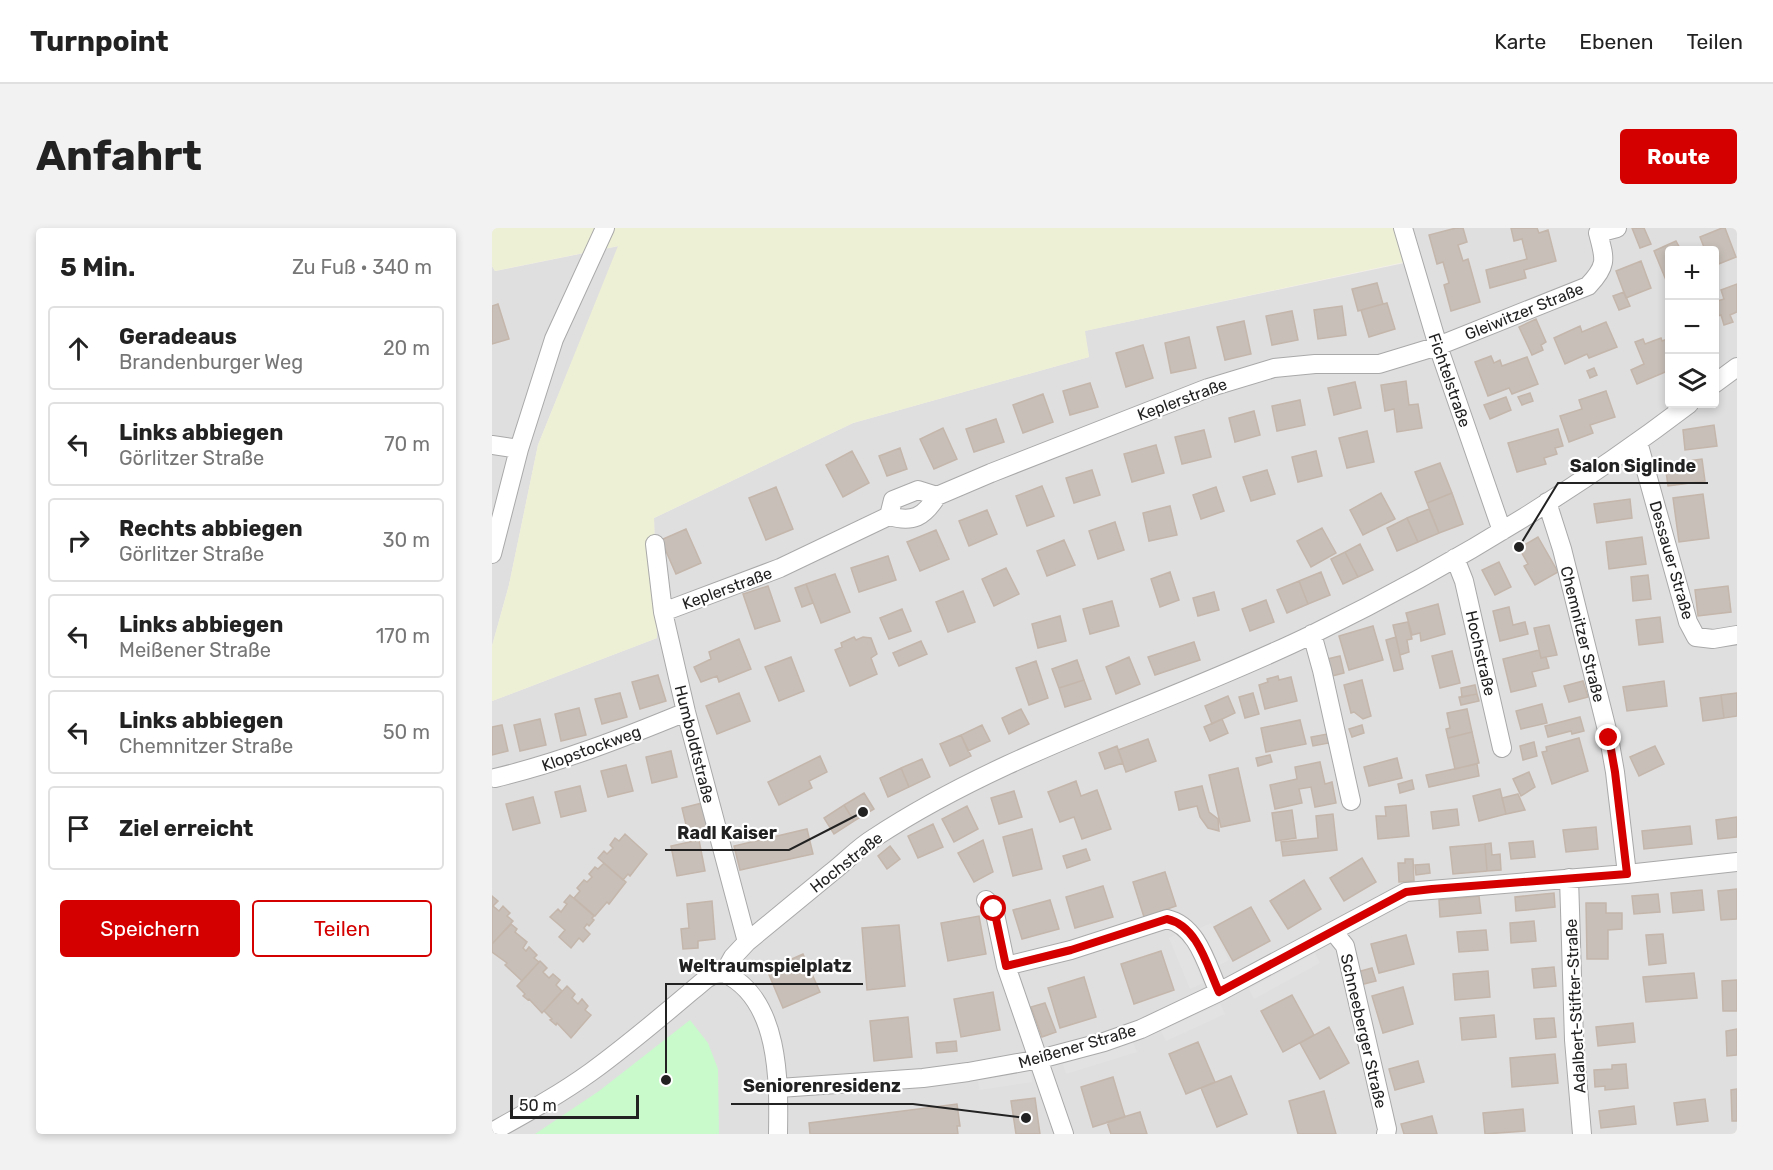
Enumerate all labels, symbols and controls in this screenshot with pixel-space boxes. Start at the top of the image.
text: Turnpoint [30,25,169,58]
text: Karte [1494,29,1546,54]
text: Ebenen [1579,29,1653,54]
text: Teilen [1686,29,1743,54]
button: Route [1620,129,1737,184]
text: Anfahrt [36,131,202,181]
map controls [1665,246,1719,408]
button: + [1665,246,1719,300]
text: 5 Min. [60,252,135,283]
text: Zu Fuß · 340 m [292,255,432,279]
street label: Gleiwitzer Straße [1462,279,1586,344]
button: − [1665,300,1719,354]
text: Geradeaus [119,323,237,350]
street label: Fichtelstraße [1425,331,1475,430]
icon: ahead [62,332,95,365]
text: 20 m [383,336,430,360]
text: Brandenburger Weg [119,350,303,374]
button: layers [1665,354,1719,408]
street label: Keplerstraße [1135,374,1230,424]
text: Links abbiegen [119,419,283,446]
icon: left [62,428,95,461]
text: 70 m [384,432,430,456]
text: Görlitzer Straße [119,446,264,470]
callout: Salon Siglinde [1558,447,1708,483]
text: Salon Siglinde [1570,455,1697,477]
street label: Dessauer Straße [1645,499,1698,622]
text: Rechts abbiegen [119,515,303,542]
icon: right [62,524,95,557]
text: 30 m [383,528,430,552]
text: Görlitzer Straße [119,542,264,566]
street label: Keplerstraße [680,563,775,613]
street label: Chemnitzer Straße [1556,564,1609,704]
street label: Hochstraße [1461,609,1500,698]
text: Links abbiegen [119,611,283,638]
icon: left [62,620,95,653]
text: 170 m [376,624,430,648]
text: Meißener Straße [119,638,271,662]
street label: Humboldtstraße [671,683,718,805]
text: Links abbiegen [119,707,283,734]
icon: left [62,716,95,749]
text: 50 m [383,720,430,744]
street label: Klopstockweg [539,722,643,775]
route end [1595,724,1621,750]
text: Chemnitzer Straße [119,734,293,758]
icon: arrive [62,812,95,845]
callout: Radl Kaiser [665,814,789,850]
text: Ziel erreicht [119,815,253,842]
text: Radl Kaiser [677,822,777,844]
street label: Hochstraße [806,828,886,897]
route start [980,895,1006,921]
button: Speichern [60,900,240,957]
button: Teilen [252,900,432,957]
street label: Adalbert-Stifter-Straße [1561,918,1590,1094]
callout: Weltraumspielplatz [666,948,863,984]
street label: Schneeberger Straße [1336,952,1391,1110]
text: Weltraumspielplatz [678,955,852,977]
street label: Meißener Straße [1016,1021,1138,1072]
callout: Seniorenresidenz [731,1068,913,1104]
text: Seniorenresidenz [743,1075,901,1097]
scale bar [510,1092,639,1120]
text: 50 m [519,1096,557,1115]

